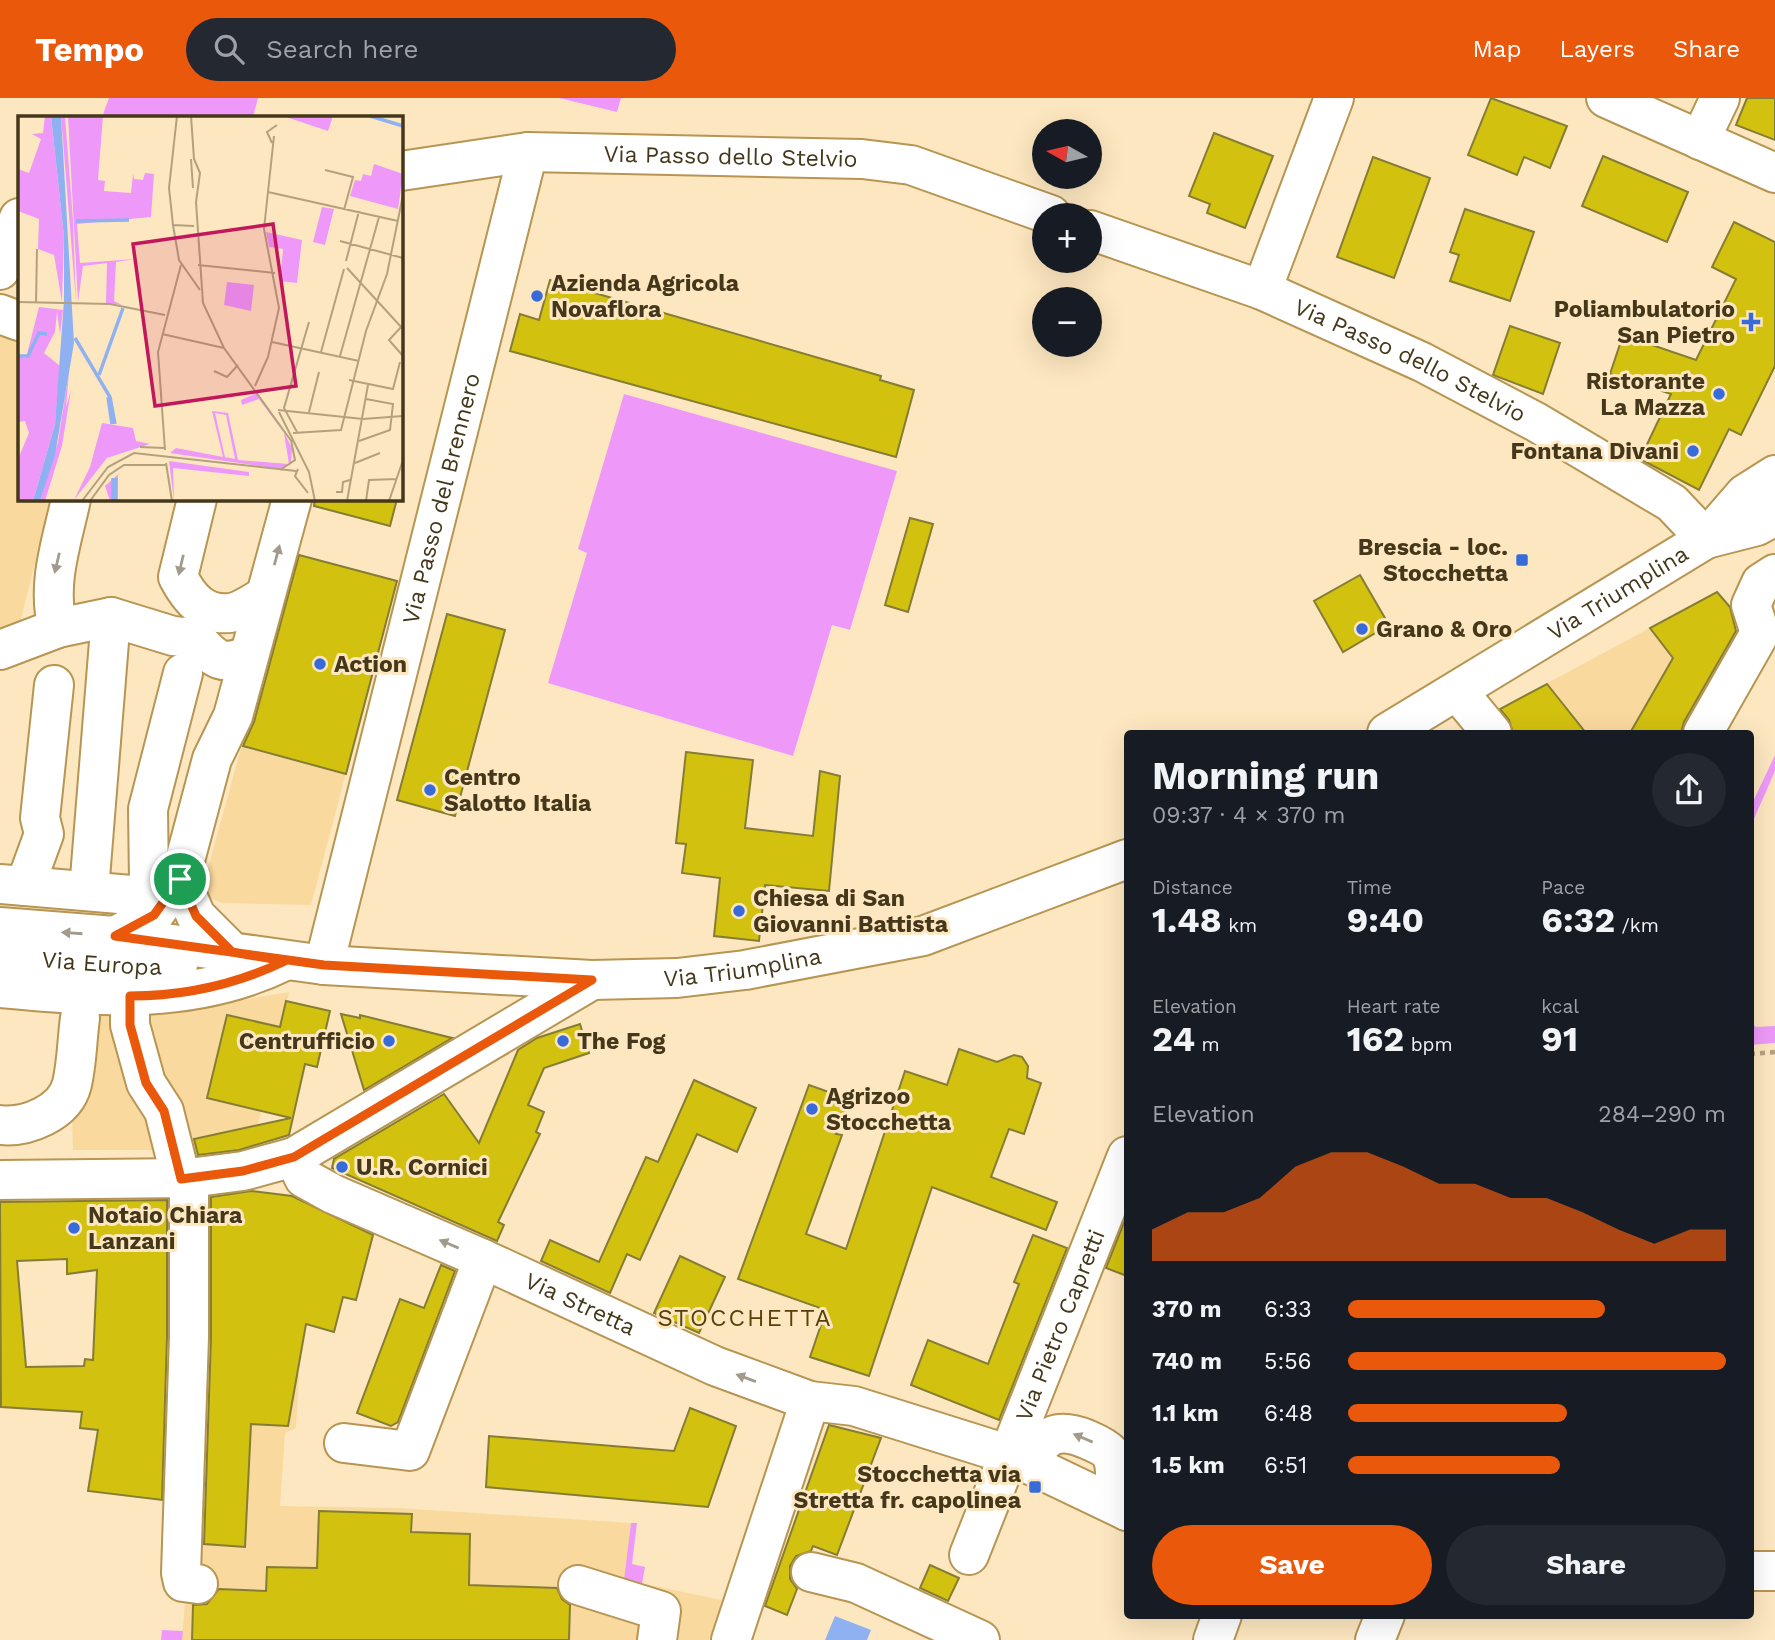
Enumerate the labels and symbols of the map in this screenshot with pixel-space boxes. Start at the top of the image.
inset map [18,116,402,500]
north arrow [1032,119,1102,189]
street label: Via Passo dello Stelvio [603,141,858,173]
place label: Azienda Agricola Novaflora [551,270,740,323]
marker: Azienda Agricola Novaflora [529,288,545,304]
street label: Via Passo dello Stelvio [1290,293,1530,428]
place label: Poliambulatorio San Pietro [1554,296,1735,349]
marker: Poliambulatorio San Pietro [1741,312,1761,332]
place label: Ristorante La Mazza [1586,368,1706,421]
street label: Via Passo del Brennero [397,370,486,627]
marker: Ristorante La Mazza [1711,386,1727,402]
place label: Fontana Divani [1510,438,1679,465]
marker: Fontana Divani [1685,443,1701,459]
place label: Brescia - loc. Stocchetta [1358,534,1509,587]
street label: Via Triumplina [1543,540,1693,646]
one-way arrow [272,544,283,566]
one-way arrow [51,552,62,574]
marker: Brescia - loc. Stocchetta [1514,552,1530,568]
one-way arrow [175,554,186,576]
place label: Grano & Oro [1376,616,1512,643]
marker: Grano & Oro [1354,621,1370,637]
place label: Action [334,651,407,678]
marker: Action [312,656,328,672]
place label: Centro Salotto Italia [444,764,592,817]
marker: Centro Salotto Italia [422,782,438,798]
pin [150,849,210,909]
place label: Chiesa di San Giovanni Battista [753,885,949,938]
marker: Chiesa di San Giovanni Battista [731,903,747,919]
one-way arrow [61,927,83,938]
street label: Via Triumplina [663,943,824,992]
street label: Via Europa [41,946,163,981]
place label: Centrufficio [239,1028,375,1055]
place label: The Fog [577,1028,666,1055]
marker: Centrufficio [381,1033,397,1049]
marker: The Fog [555,1033,571,1049]
place label: Agrizoo Stocchetta [826,1083,952,1136]
marker: Agrizoo Stocchetta [804,1101,820,1117]
place label: U.R. Cornici [356,1154,488,1181]
marker: U.R. Cornici [334,1159,350,1175]
place label: Notaio Chiara Lanzani [88,1202,243,1255]
marker: Notaio Chiara Lanzani [66,1220,82,1236]
street label: Via Pietro Capretti [1010,1226,1110,1425]
one-way arrow [439,1238,459,1250]
street label: Via Stretta [521,1267,640,1341]
district label: STOCCHETTA [657,1304,833,1332]
one-way arrow [735,1372,756,1383]
one-way arrow [1073,1432,1093,1444]
place label: Stocchetta via Stretta fr. capolinea [794,1461,1022,1514]
marker: Stocchetta via Stretta fr. capolinea [1027,1479,1043,1495]

